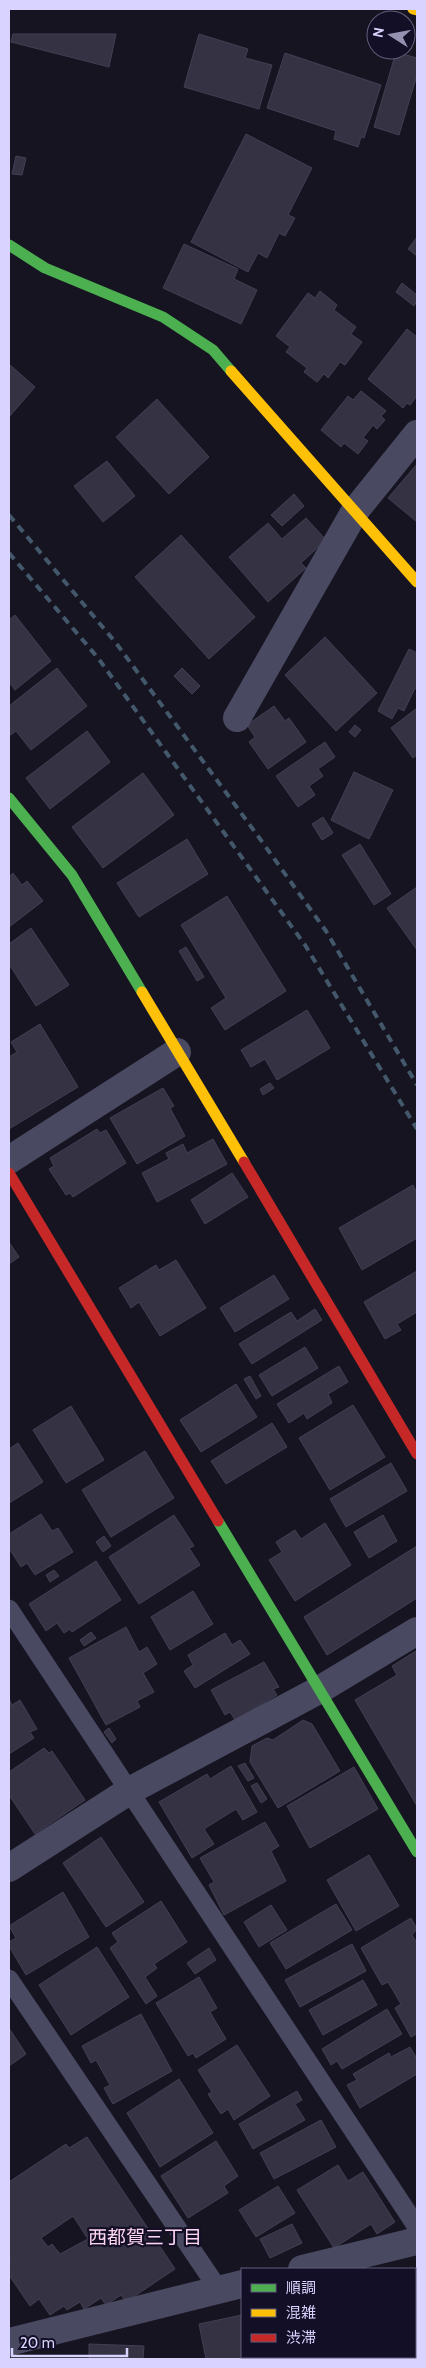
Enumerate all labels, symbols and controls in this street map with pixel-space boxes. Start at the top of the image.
north arrow [366,10,416,60]
text: N [368,26,388,39]
district label: 西都賀三丁目 [88,2226,202,2249]
legend [241,2268,416,2358]
text: 順調 [286,2279,316,2297]
text: 混雑 [286,2304,316,2322]
scale bar [12,2326,128,2358]
text: 渋滞 [286,2329,316,2347]
text: 20 m [20,2334,55,2352]

